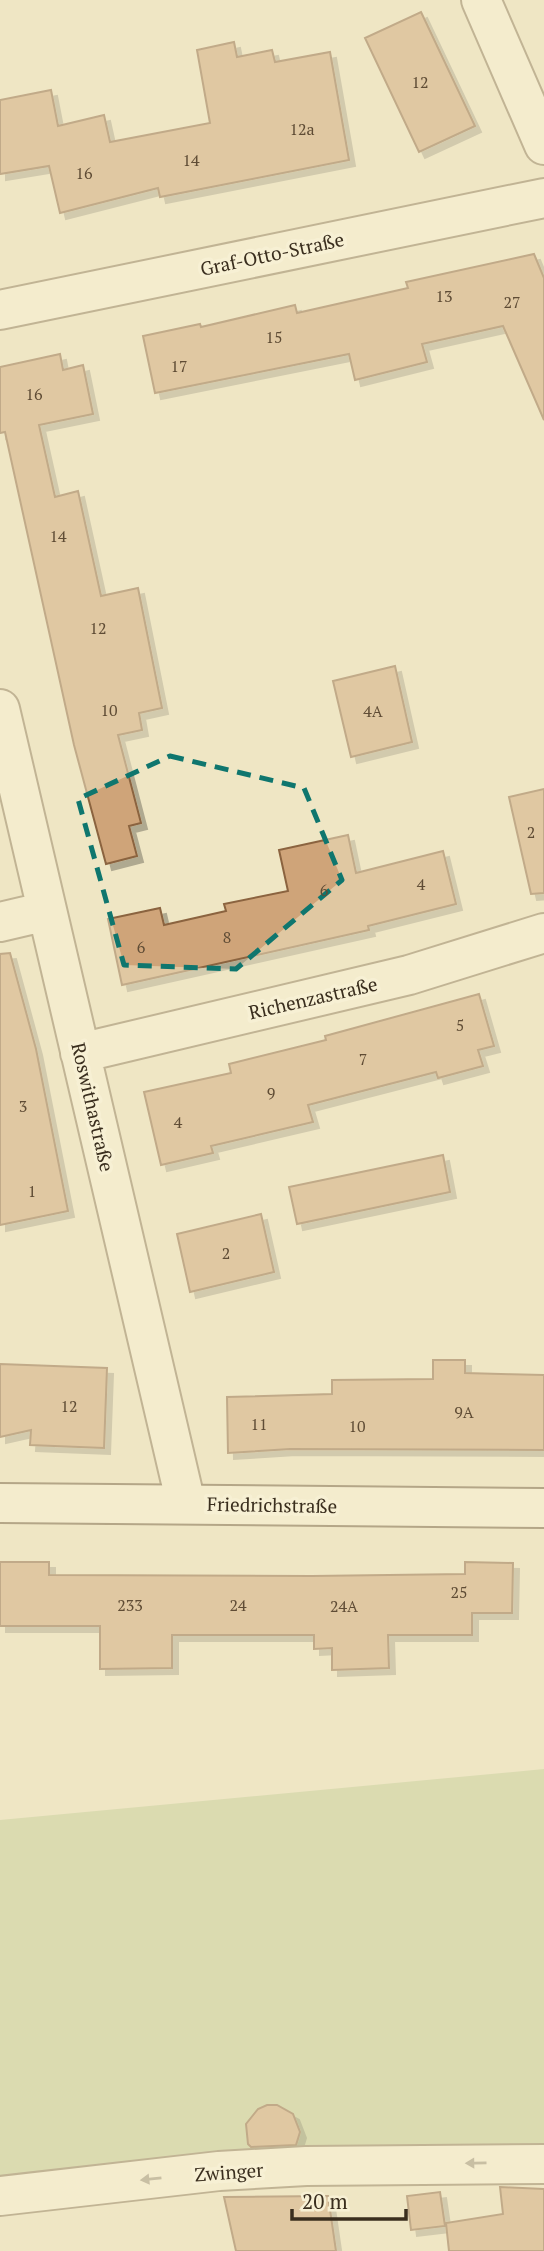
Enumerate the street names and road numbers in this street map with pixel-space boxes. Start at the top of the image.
street label: Graf-Otto-Straße [198,226,346,281]
street label: Richenzastraße [246,971,380,1024]
street label: Roswithastraße [66,1040,120,1174]
street label: Friedrichstraße [207,1491,337,1518]
street label: Zwinger [194,2157,265,2186]

